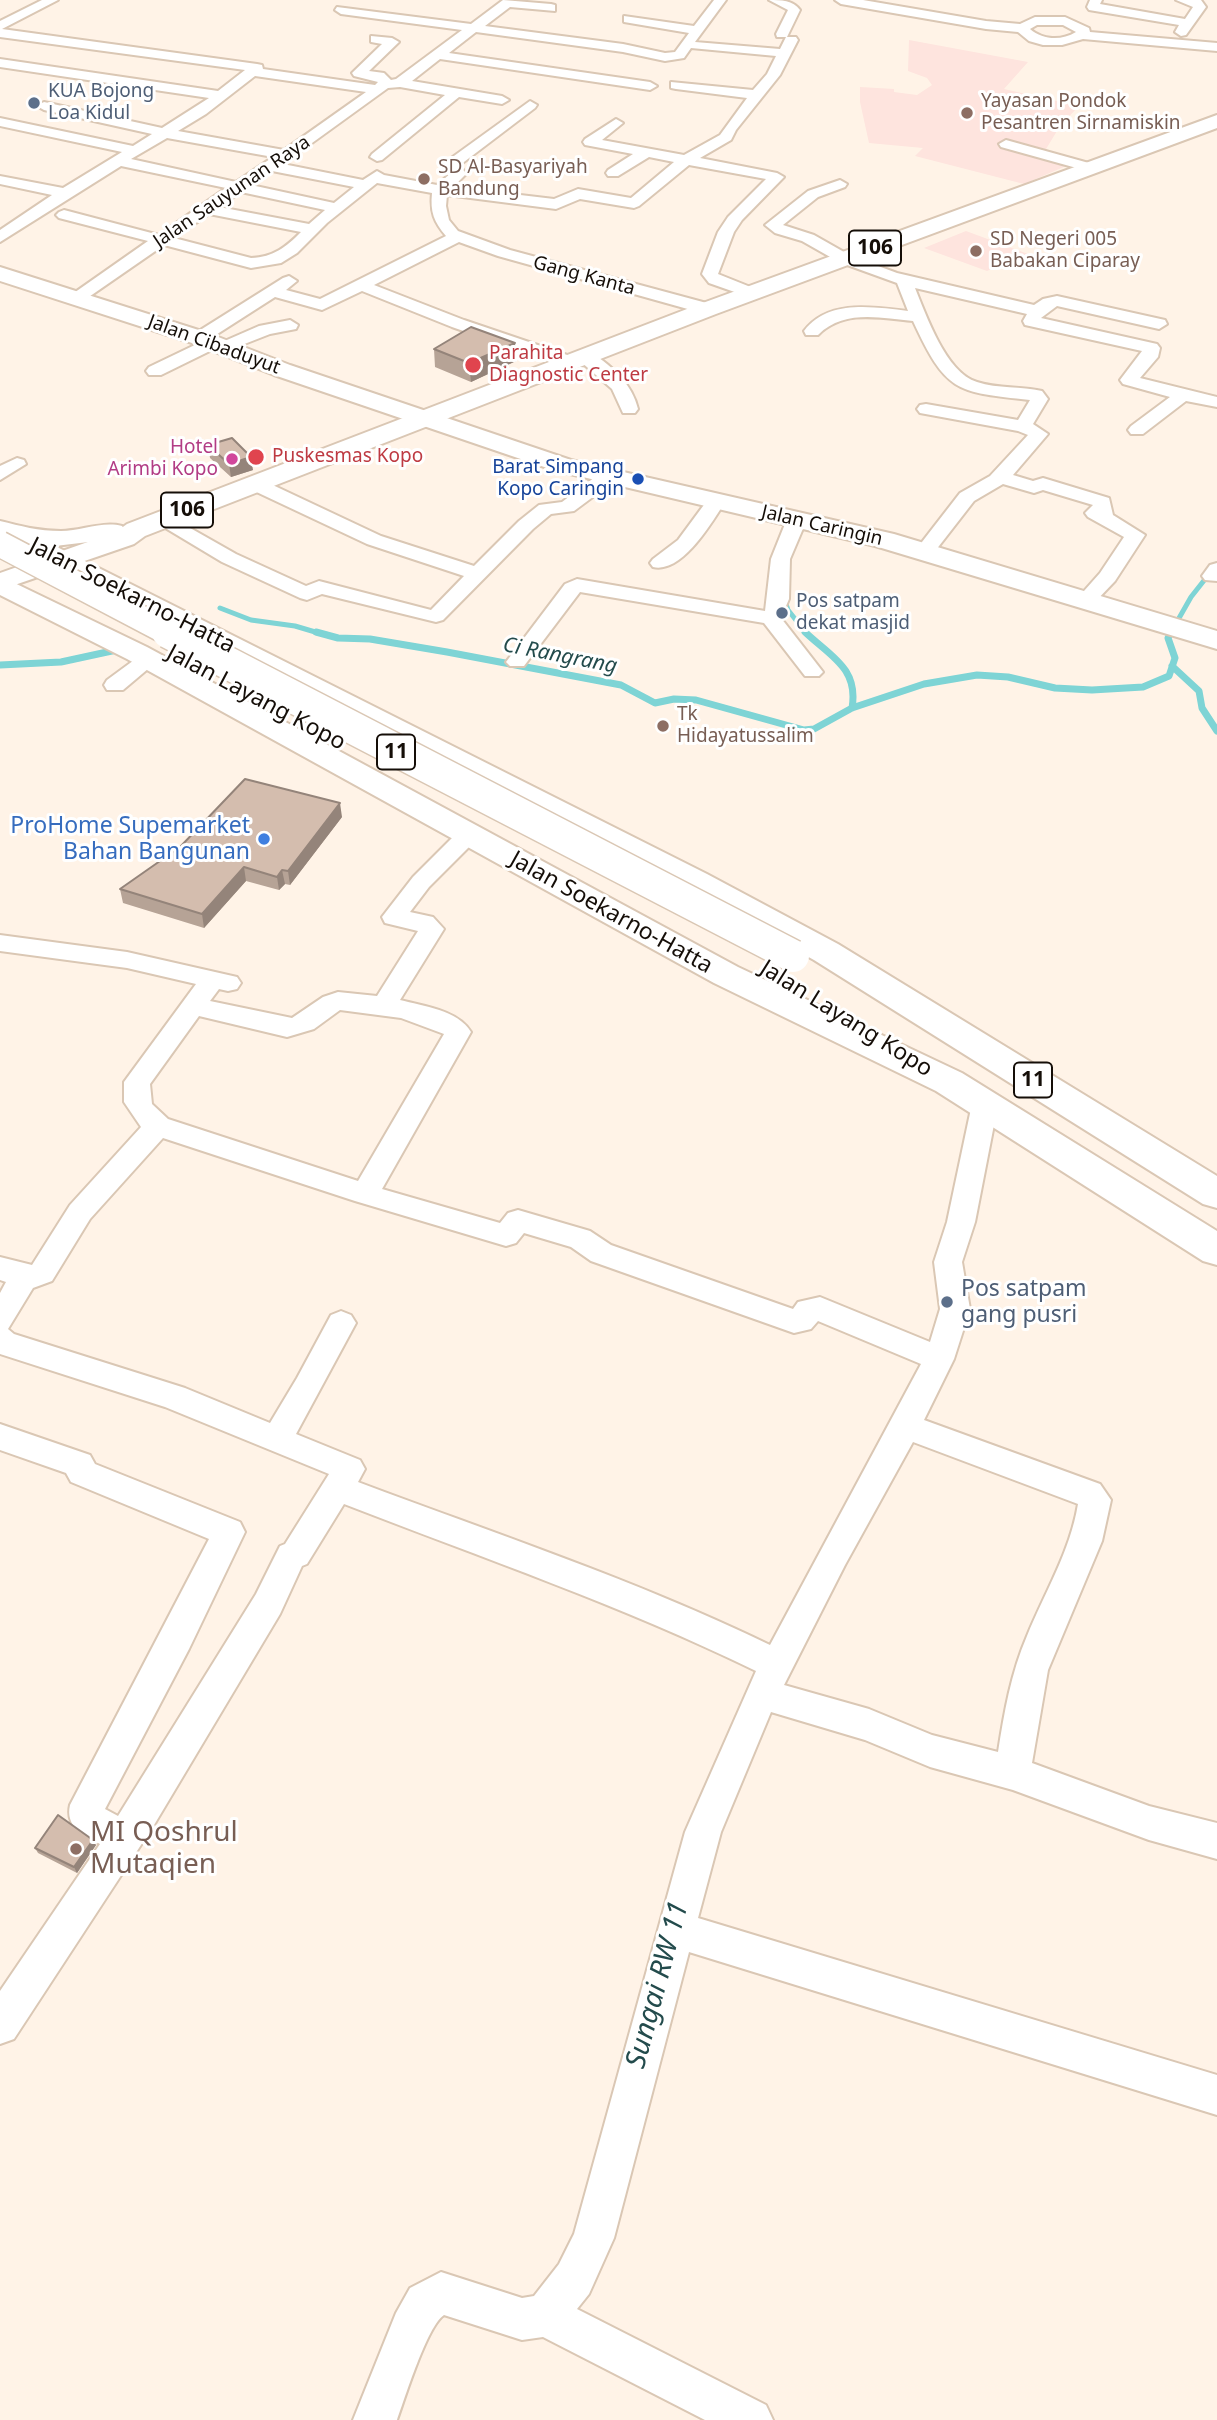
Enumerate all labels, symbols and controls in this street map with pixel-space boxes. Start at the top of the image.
place label: KUA Bojong Loa Kidul [48,81,154,125]
place label: Yayasan Pondok Pesantren Sirnamiskin [981,91,1181,135]
marker: KUA Bojong Loa Kidul [26,95,42,111]
marker: Yayasan Pondok Pesantren Sirnamiskin [959,105,975,121]
street label: Jalan Sauyunan Raya [149,131,315,253]
place label: SD Al-Basyariyah Bandung [438,157,588,201]
marker: SD Al-Basyariyah Bandung [416,171,432,187]
place label: SD Negeri 005 Babakan Ciparay [990,229,1140,273]
road number: 106 [849,230,901,266]
marker: SD Negeri 005 Babakan Ciparay [968,243,984,259]
street label: Gang Kanta [531,251,637,301]
street label: Jalan Cibaduyut [145,311,283,379]
place label: Parahita Diagnostic Center [489,343,648,387]
marker: Parahita Diagnostic Center [463,355,483,375]
place label: Hotel Arimbi Kopo [107,437,218,481]
place label: Puskesmas Kopo [272,446,423,468]
marker: Puskesmas Kopo [246,447,266,467]
marker: Hotel Arimbi Kopo [224,451,240,467]
place label: Barat Simpang Kopo Caringin [492,457,624,501]
marker: Barat Simpang Kopo Caringin [630,471,646,487]
road number: 106 [161,492,213,528]
street label: Jalan Caringin [759,501,885,551]
street label: Jalan Soekarno-Hatta [24,532,240,660]
place label: Pos satpam dekat masjid [796,591,910,635]
marker: Pos satpam dekat masjid [774,605,790,621]
water label: Ci Rangrang [501,633,619,679]
street label: Jalan Layang Kopo [162,639,350,757]
place label: Tk Hidayatussalim [677,704,814,748]
marker: Tk Hidayatussalim [655,718,671,734]
road number: 11 [377,734,415,770]
place label: ProHome Supemarket Bahan Bangunan [10,812,250,866]
marker: ProHome Supemarket Bahan Bangunan [256,831,272,847]
street label: Jalan Soekarno-Hatta [505,846,717,980]
street label: Jalan Layang Kopo [755,955,937,1083]
road number: 11 [1014,1062,1052,1098]
place label: Pos satpam gang pusri [961,1275,1087,1329]
marker: Pos satpam gang pusri [939,1294,955,1310]
place label: MI Qoshrul Mutaqien [90,1816,238,1882]
marker: MI Qoshrul Mutaqien [68,1841,84,1857]
water label: Sungai RW 11 [620,1898,696,2072]

